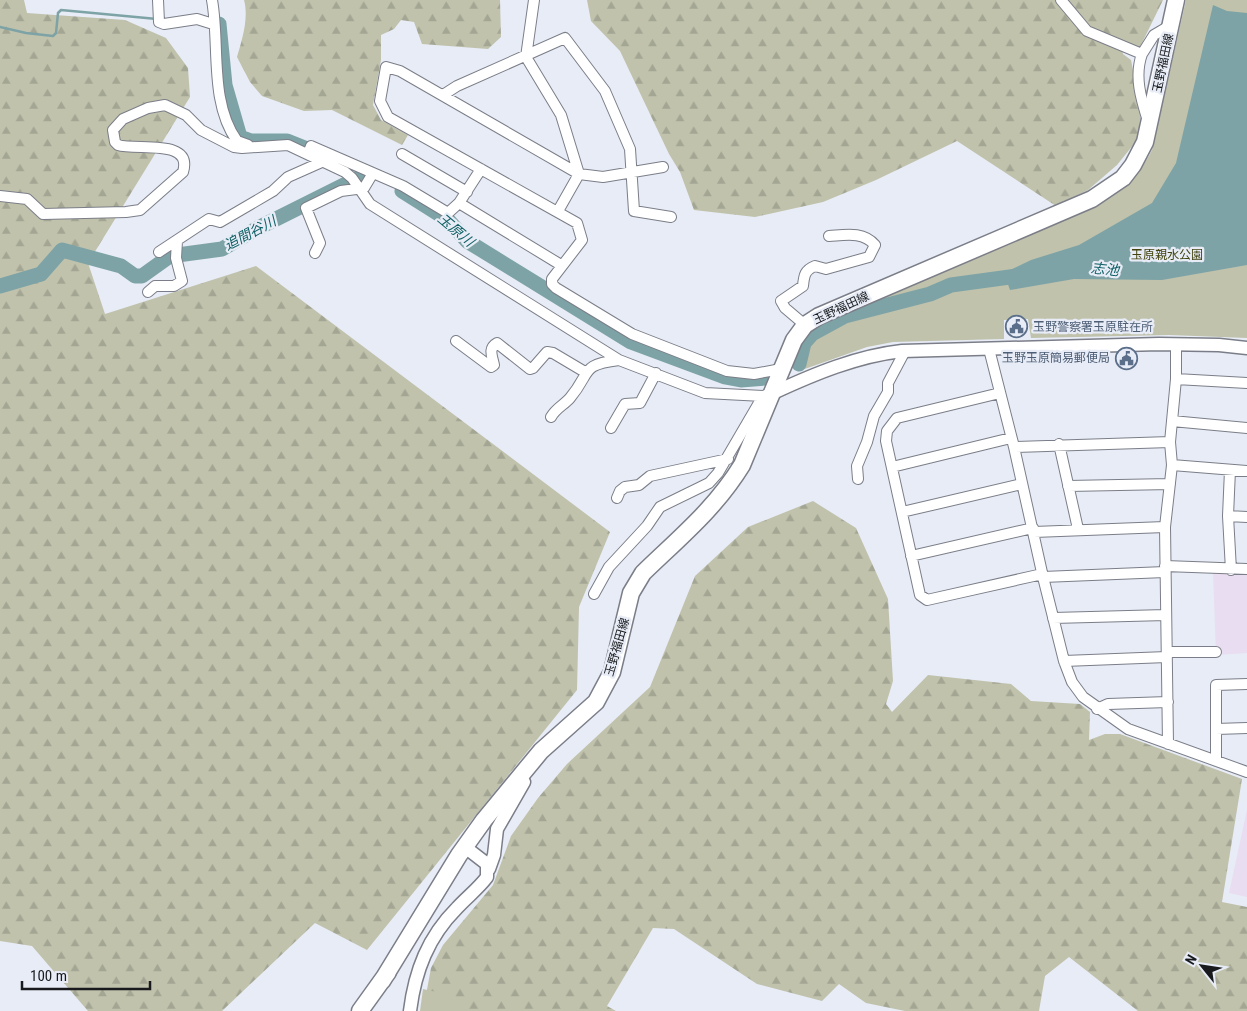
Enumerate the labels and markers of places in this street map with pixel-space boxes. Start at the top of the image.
public building icon: 玉野警察署玉原駐在所 [1005,315,1029,339]
place label: 玉野警察署玉原駐在所 [1033,320,1153,334]
public building icon: 玉野玉原簡易郵便局 [1114,346,1138,370]
place label: 玉野玉原簡易郵便局 [1002,351,1110,365]

